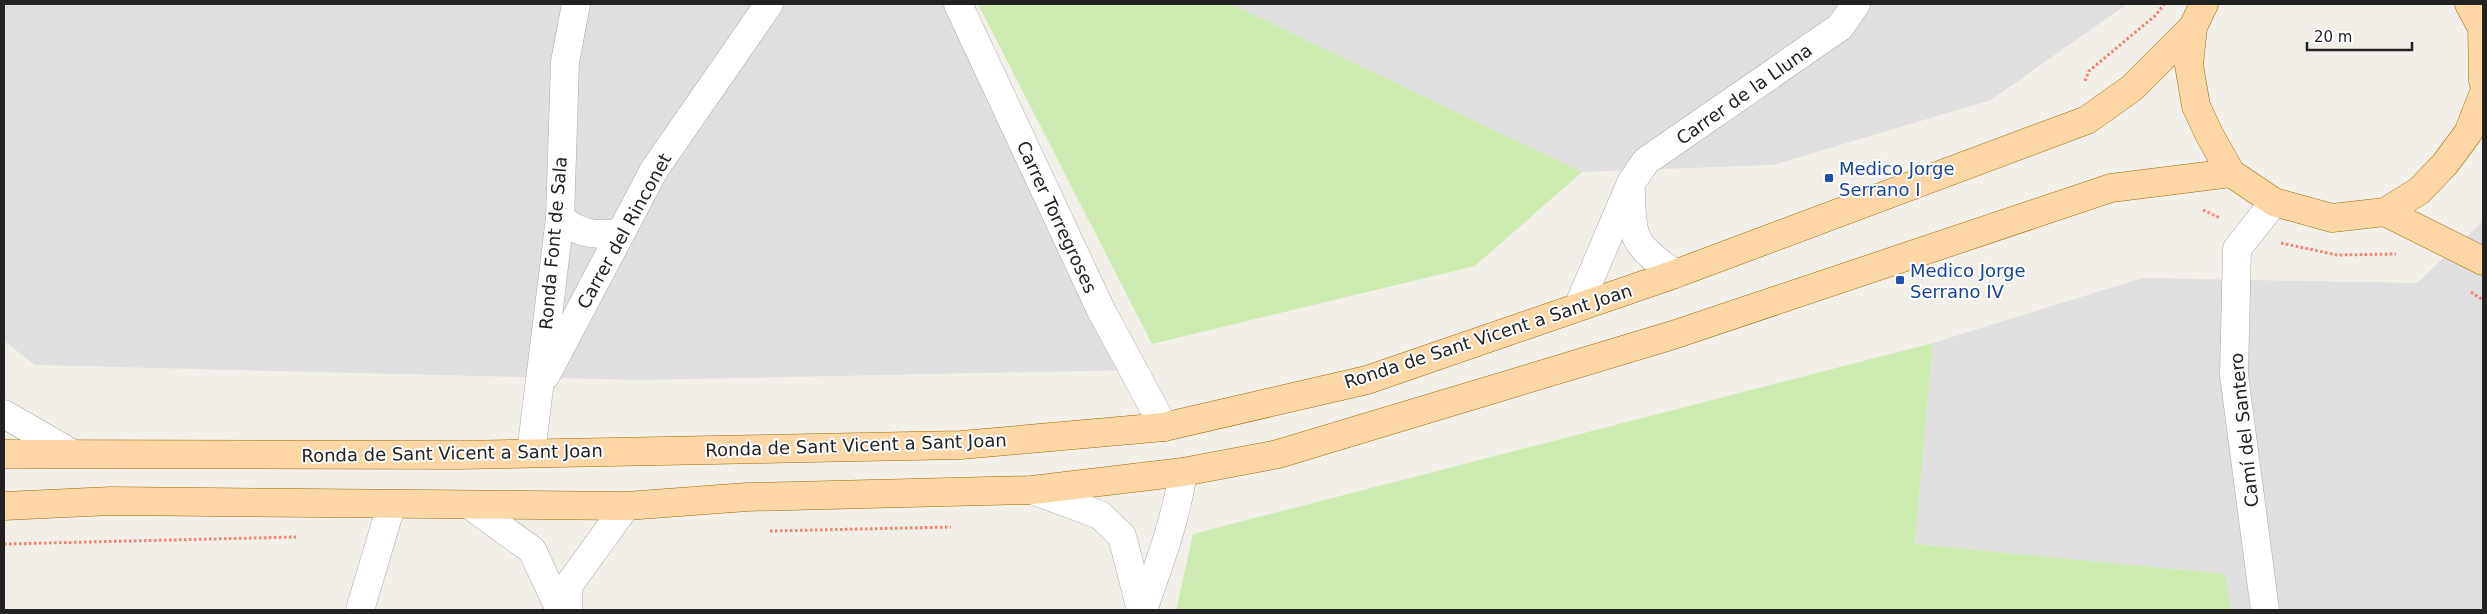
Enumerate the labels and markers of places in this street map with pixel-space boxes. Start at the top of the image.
place label: Medico Jorge Serrano I [1839,158,1955,200]
marker: Medico Jorge Serrano I [1823,172,1835,184]
place label: Medico Jorge Serrano IV [1910,260,2026,302]
marker: Medico Jorge Serrano IV [1894,274,1906,286]

